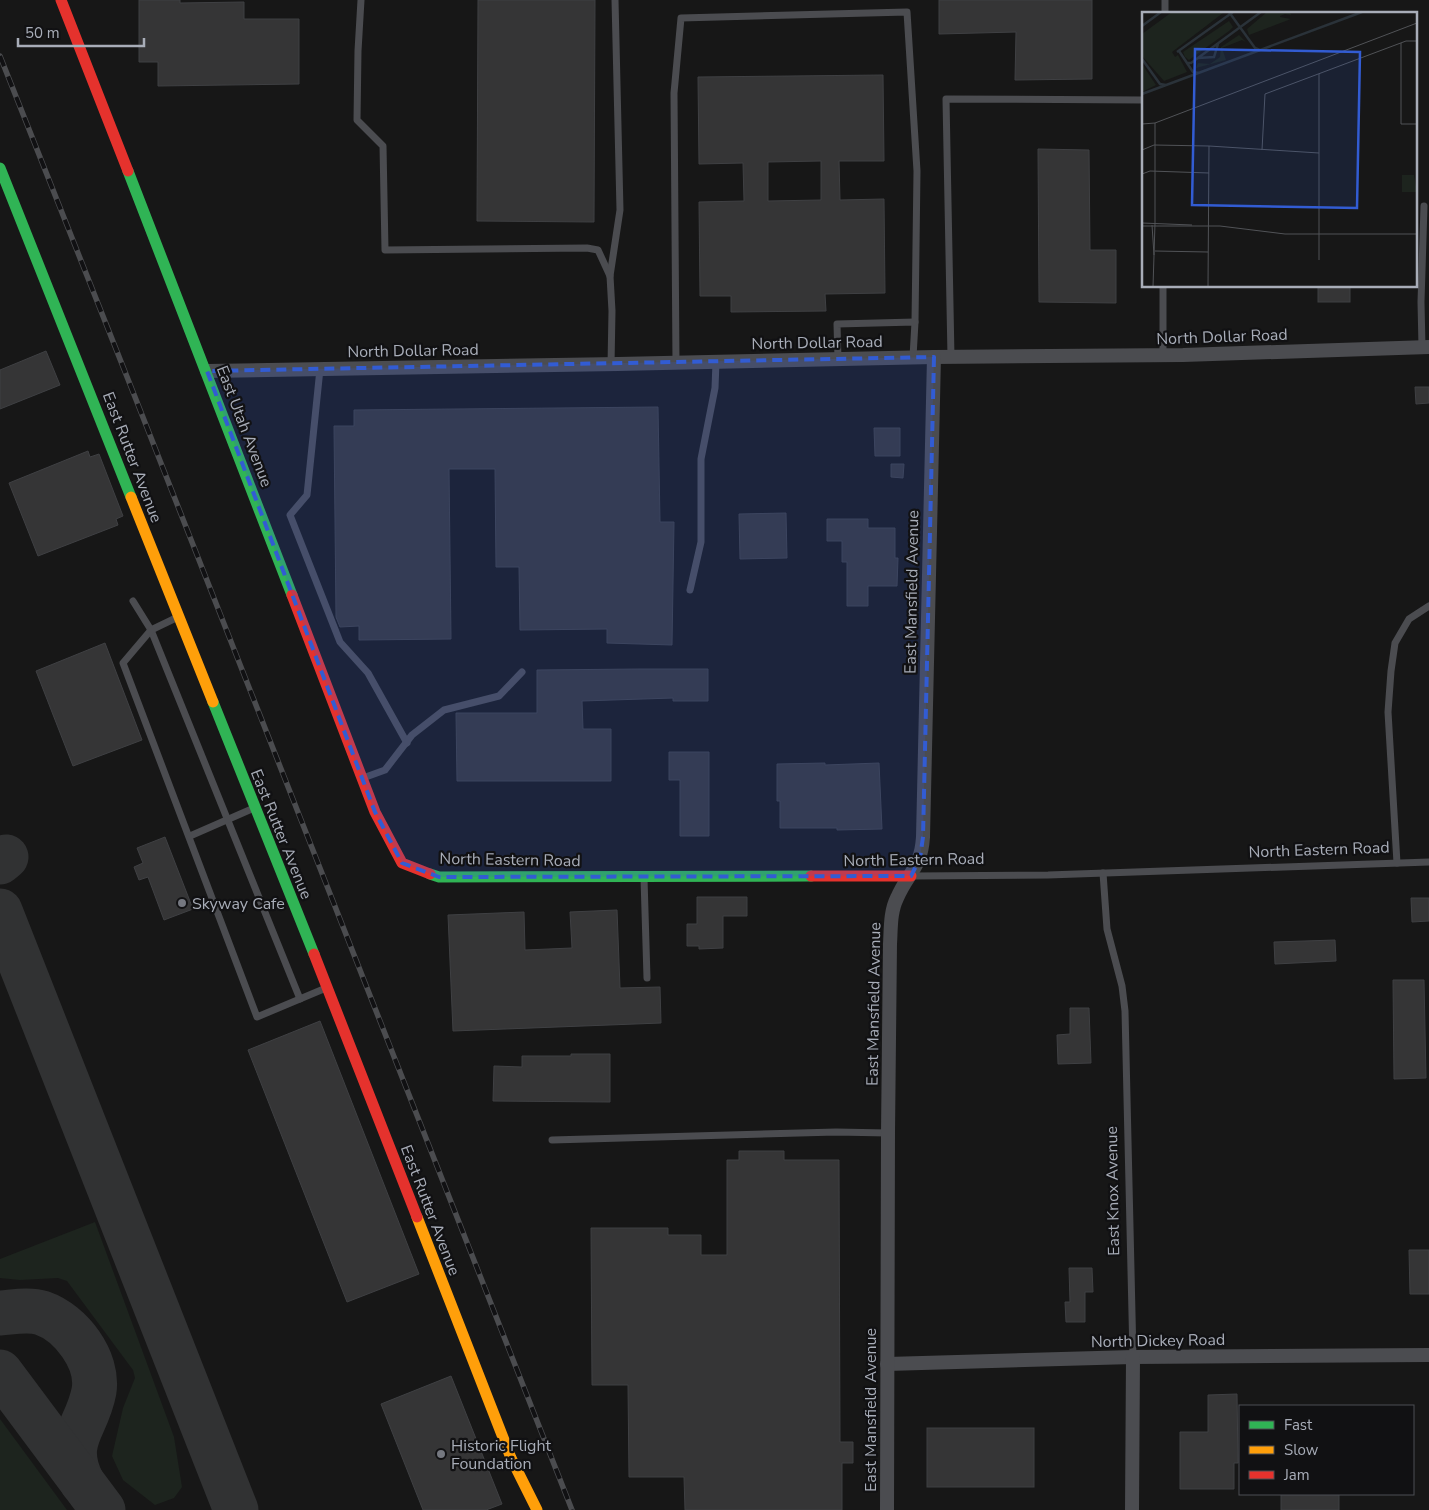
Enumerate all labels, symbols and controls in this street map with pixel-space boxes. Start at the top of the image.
inset map [1142,12,1416,288]
scale bar [18,15,144,47]
text: 50 m [25,23,60,43]
street label: North Dollar Road [1156,324,1288,350]
street label: North Dollar Road [751,331,883,355]
street label: North Dollar Road [347,339,479,363]
street label: East Utah Avenue [211,362,277,490]
street label: East Rutter Avenue [97,389,167,526]
street label: East Mansfield Avenue [900,510,924,674]
street label: East Rutter Avenue [245,766,317,903]
street label: North Eastern Road [1248,837,1390,863]
street label: North Eastern Road [439,848,581,872]
street label: North Eastern Road [843,848,985,872]
place label: Skyway Cafe [192,893,285,915]
marker: Skyway Cafe [176,897,188,909]
street label: East Mansfield Avenue [862,922,886,1086]
street label: East Knox Avenue [1101,1126,1125,1256]
street label: East Rutter Avenue [395,1142,465,1279]
street label: East Mansfield Avenue [860,1328,882,1492]
street label: North Dickey Road [1091,1329,1225,1353]
legend [1239,1405,1414,1495]
text: Fast [1284,1415,1313,1435]
place label: Historic Flight Foundation [451,1435,552,1475]
text: Slow [1284,1440,1319,1460]
marker: Historic Flight Foundation [435,1448,447,1460]
text: Jam [1283,1465,1310,1485]

